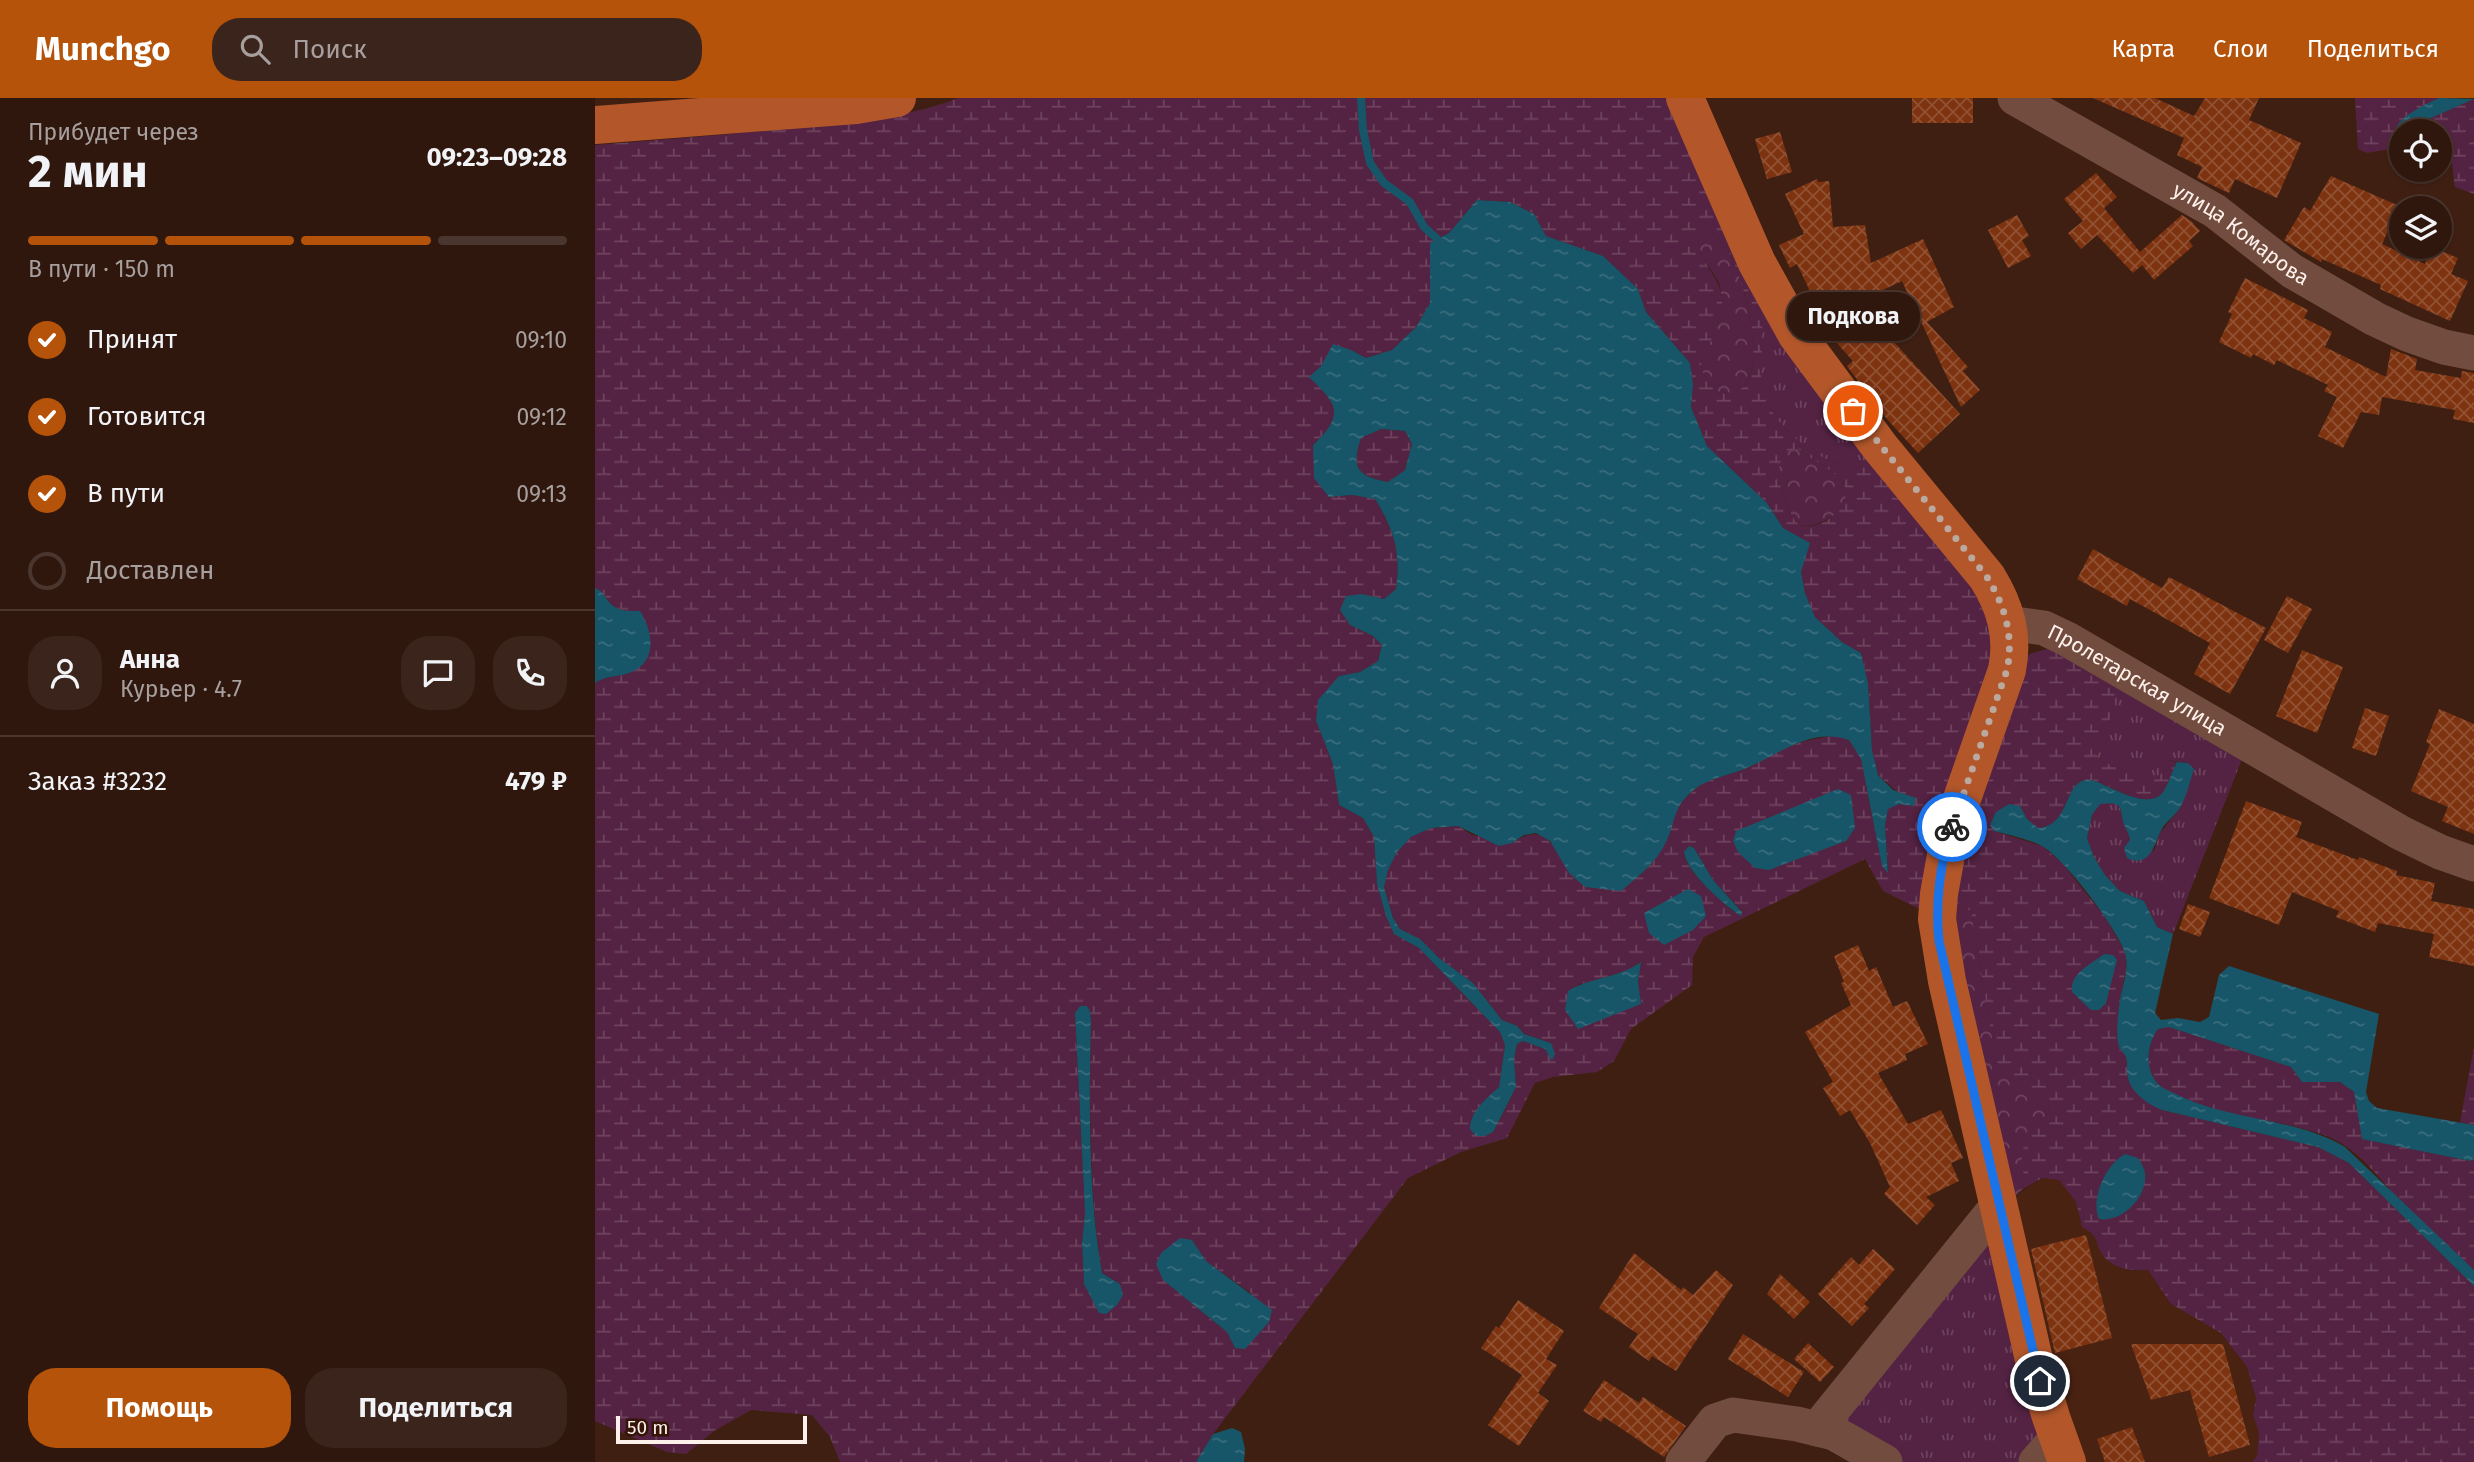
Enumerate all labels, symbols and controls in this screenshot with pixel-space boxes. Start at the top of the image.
search box [212,18,702,81]
text: Munchgo [35,29,170,69]
icon: search [236,30,274,68]
text: Поиск [292,34,367,65]
text: Карта [2111,35,2175,63]
text: Слои [2213,35,2269,63]
text: Поделиться [2307,35,2439,63]
text: Прибудет через [28,118,199,146]
map controls [2389,119,2452,259]
button: locate [2389,119,2452,182]
text: 09:23–09:28 [427,142,567,173]
text: 2 мин [28,144,148,199]
street label: улица Комарова [2168,177,2314,291]
button: layers [2389,196,2452,259]
text: В пути · 150 m [28,255,175,283]
callout: Подкова [1787,292,1919,341]
text: Подкова [1807,302,1900,330]
icon: check [28,321,66,359]
text: Принят [87,324,177,355]
text: 09:10 [515,326,567,354]
pin [1823,381,1883,441]
icon: bag [1834,392,1872,430]
icon: check [28,398,66,436]
text: Готовится [87,401,207,432]
text: 09:12 [516,403,567,431]
icon: check [28,475,66,513]
text: В пути [87,478,165,509]
text: 09:13 [516,480,567,508]
text: Доставлен [87,555,214,586]
street label: Пролетарская улица [2043,619,2231,742]
button: person [28,636,102,710]
button: chat [401,636,475,710]
button: phone [493,636,567,710]
text: Анна [120,644,180,675]
text: Курьер · 4.7 [120,675,242,703]
text: Заказ #3232 [28,766,167,797]
text: 479 ₽ [505,766,567,797]
courier [1917,792,1987,862]
icon: bike [1933,808,1971,846]
pin [2010,1351,2070,1411]
icon: home [2021,1362,2059,1400]
button: Помощь [28,1368,291,1448]
button: Поделиться [305,1368,567,1448]
scale bar [616,1413,807,1445]
text: 50 m [627,1416,668,1439]

